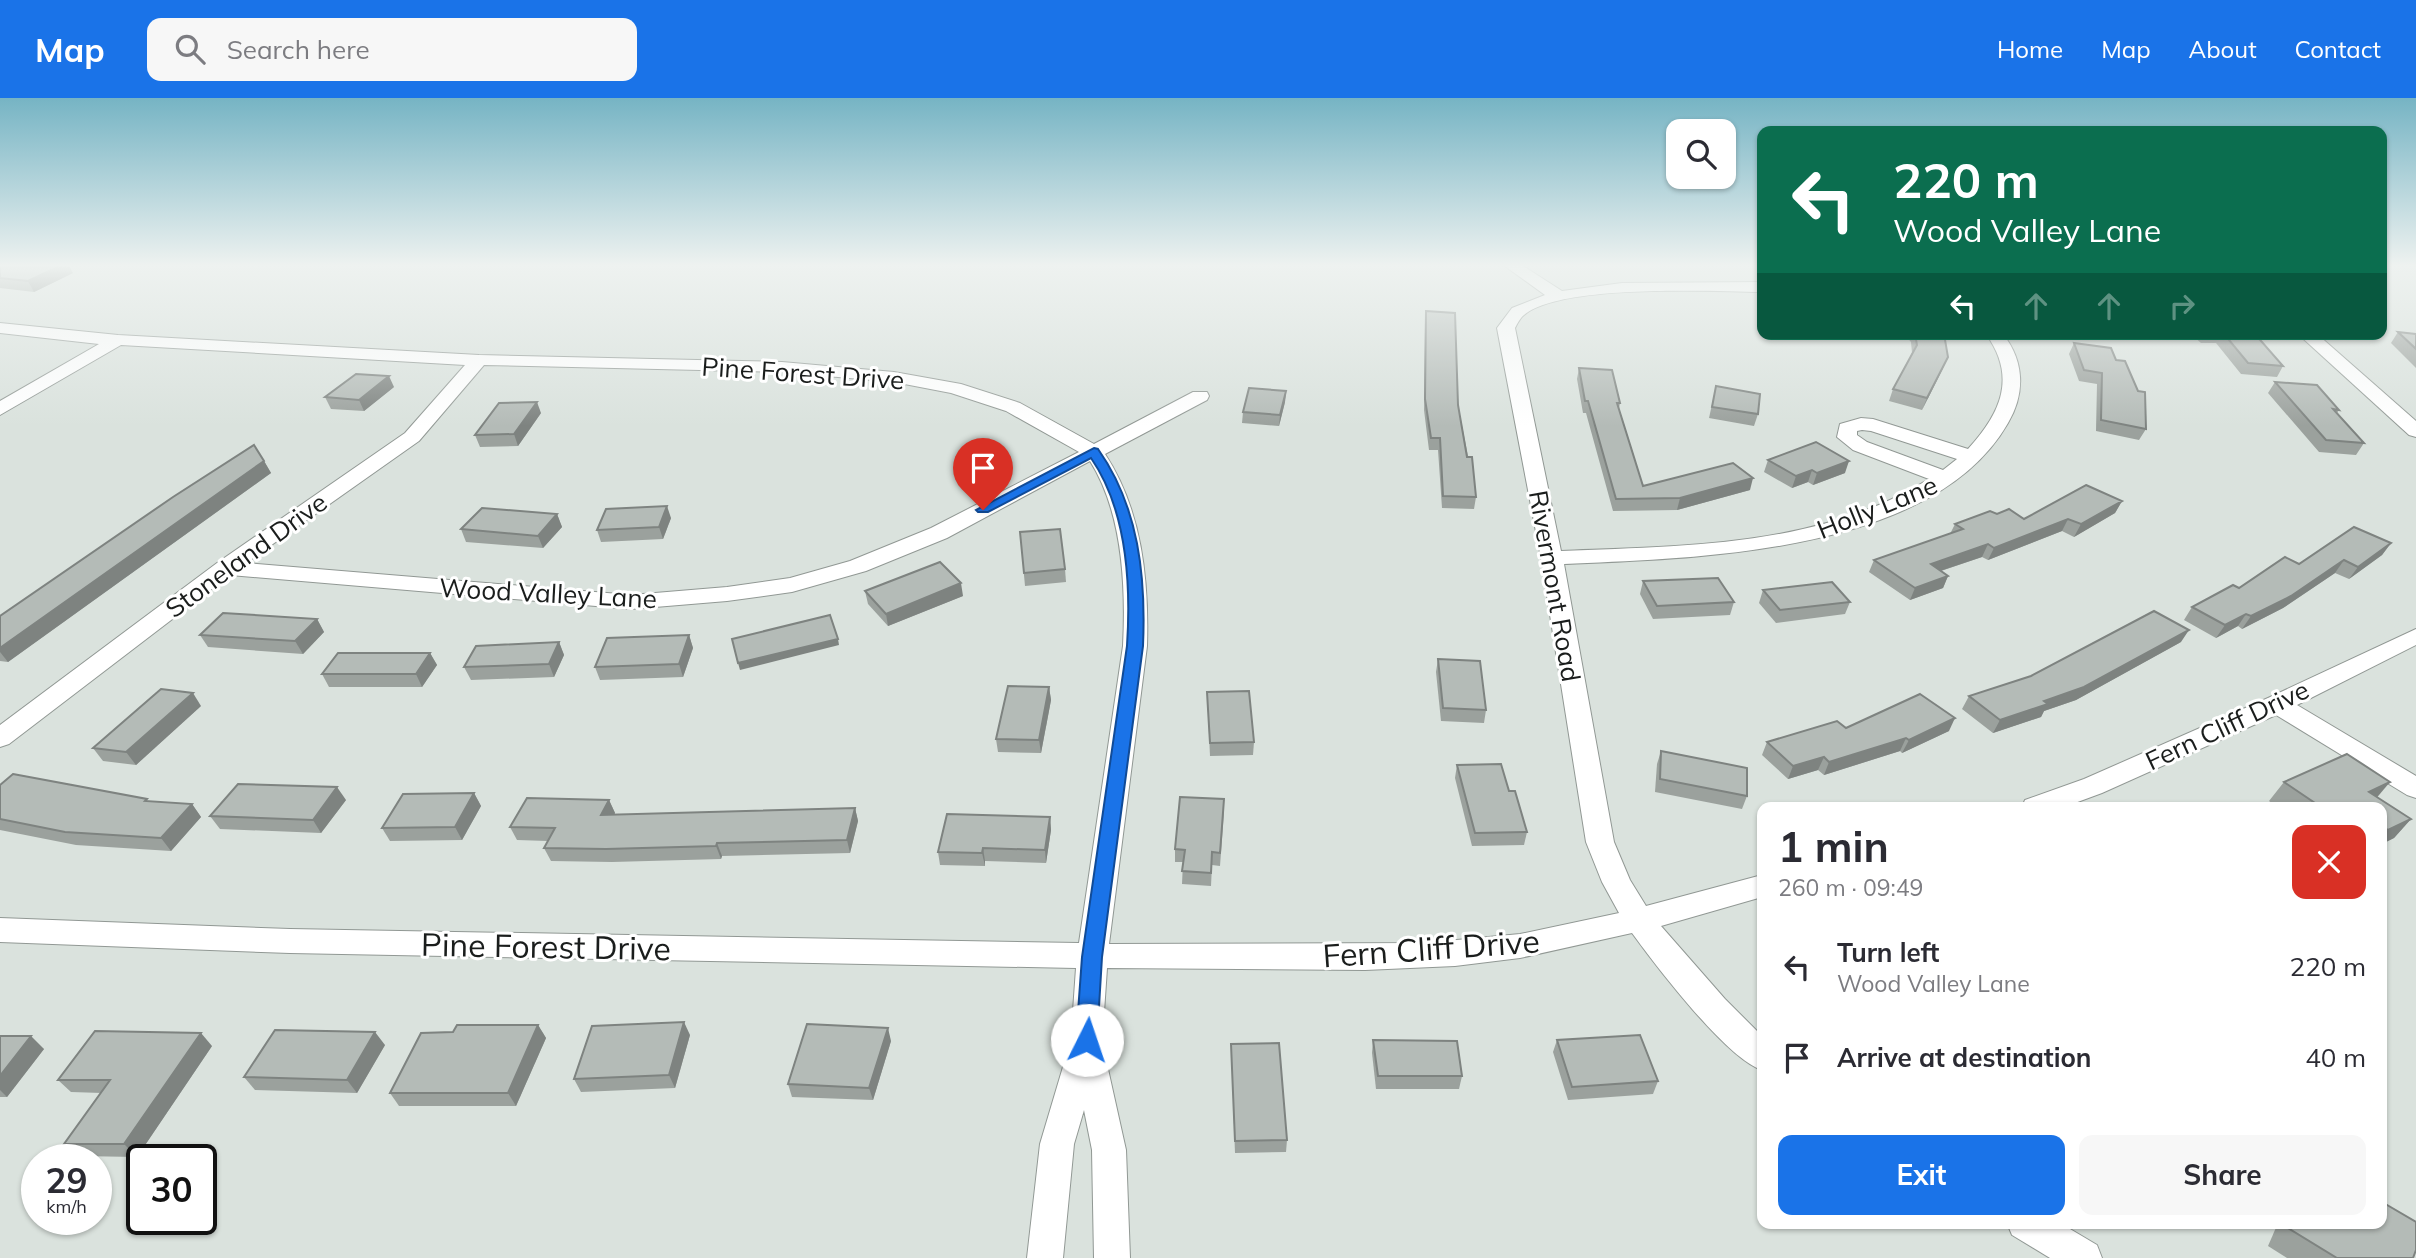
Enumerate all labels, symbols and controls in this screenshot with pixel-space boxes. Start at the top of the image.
search box [147,18,637,81]
text: Map [35,29,105,70]
icon: search [171,30,209,68]
text: Search here [227,33,370,66]
text: Home [1997,34,2063,64]
text: Map [2101,34,2151,64]
text: About [2189,34,2257,64]
text: Contact [2295,34,2381,64]
map controls [1666,119,1736,189]
button: search [1666,119,1736,189]
text: 220 m [1893,149,2039,210]
icon: left [1778,154,1869,245]
text: Wood Valley Lane [1893,210,2161,250]
icon: left [1944,287,1982,325]
icon: ahead [2017,287,2055,325]
icon: ahead [2090,287,2128,325]
icon: right [2163,287,2201,325]
street label: Pine Forest Drive [701,349,905,397]
pin [953,438,1013,510]
icon: arrive [964,449,1002,487]
street label: Holly Lane [1812,468,1942,546]
street label: Stoneland Drive [159,485,333,625]
street label: Rivermont Road [1522,488,1588,684]
street label: Wood Valley Lane [438,571,658,615]
street label: Fern Cliff Drive [2140,673,2314,777]
text: 1 min [1778,820,1889,873]
button: close [2292,825,2366,899]
text: 260 m · 09:49 [1778,873,1923,902]
street label: Fern Cliff Drive [1321,920,1541,976]
street label: Pine Forest Drive [421,924,671,968]
text: Turn left [1837,936,1939,969]
icon: left [1778,948,1816,986]
text: 220 m [2290,950,2366,983]
text: Wood Valley Lane [1837,969,2030,998]
position arrow [1050,1003,1124,1077]
icon: arrive [1778,1039,1816,1077]
text: Arrive at destination [1837,1041,2092,1074]
text: 40 m [2305,1041,2366,1074]
button: Exit [1778,1135,2065,1215]
button: Share [2079,1135,2366,1215]
speed limit sign: 30 [126,1144,217,1235]
text: 29 [45,1158,88,1202]
text: km/h [46,1195,87,1218]

